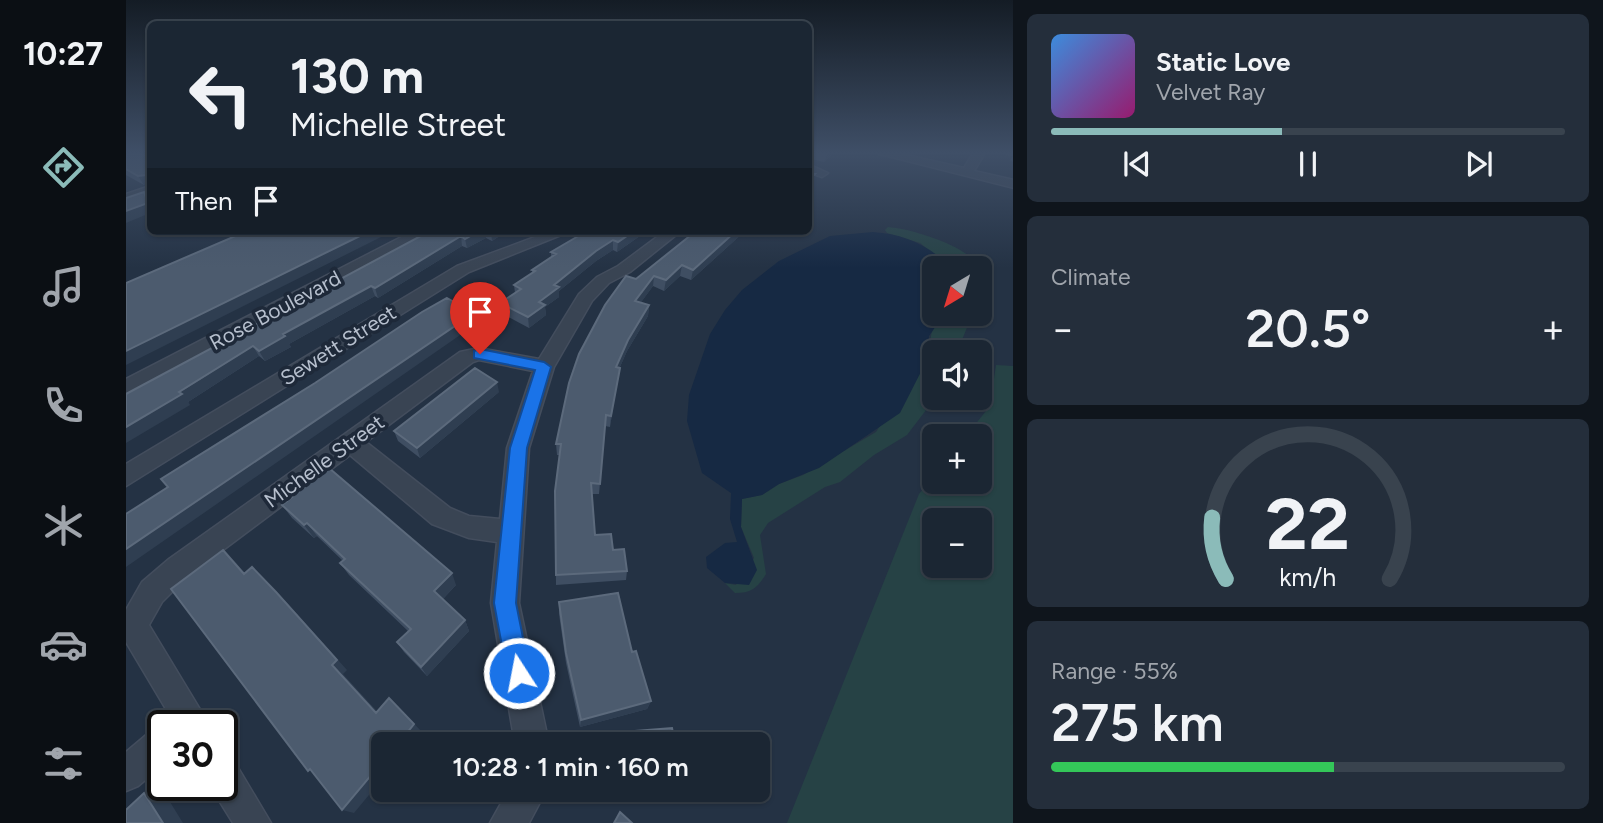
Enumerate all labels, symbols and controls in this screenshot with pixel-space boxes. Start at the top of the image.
text: 10:27 [23,35,103,73]
text: 130 m [290,46,424,105]
text: Static Love [1156,46,1290,78]
icon: left [175,49,266,140]
text: Velvet Ray [1156,78,1265,106]
text: Michelle Street [290,106,506,144]
icon: directions [39,143,88,192]
icon: previous [1118,145,1156,183]
icon: pause [1289,145,1327,183]
icon: next [1460,145,1498,183]
icon: arrive [247,182,285,220]
text: Then [175,185,233,217]
north arrow [922,256,992,326]
map controls [922,256,992,578]
icon: music [39,262,88,311]
text: Climate [1051,263,1130,291]
street label: Rose Boulevard [205,265,345,355]
pin [450,282,510,354]
icon: arrive [461,293,499,331]
text: 20.5° [1246,298,1370,360]
street label: Sewett Street [276,299,400,390]
text: − [1051,306,1075,352]
text: + [1541,306,1565,352]
button: sound [922,340,992,410]
icon: phone [39,381,88,430]
street label: Michelle Street [259,409,389,513]
button: + [922,424,992,494]
text: 22 [1266,480,1350,567]
icon: climate [39,501,88,550]
button: − [922,508,992,578]
text: km/h [1279,561,1337,591]
icon: car [39,620,88,669]
position arrow [482,636,556,710]
text: Range · 55% [1051,657,1178,685]
text: 275 km [1051,692,1224,754]
speed limit sign: 30 [147,710,238,801]
icon: filters [39,739,88,788]
text: 10:28 · 1 min · 160 m [452,751,689,783]

